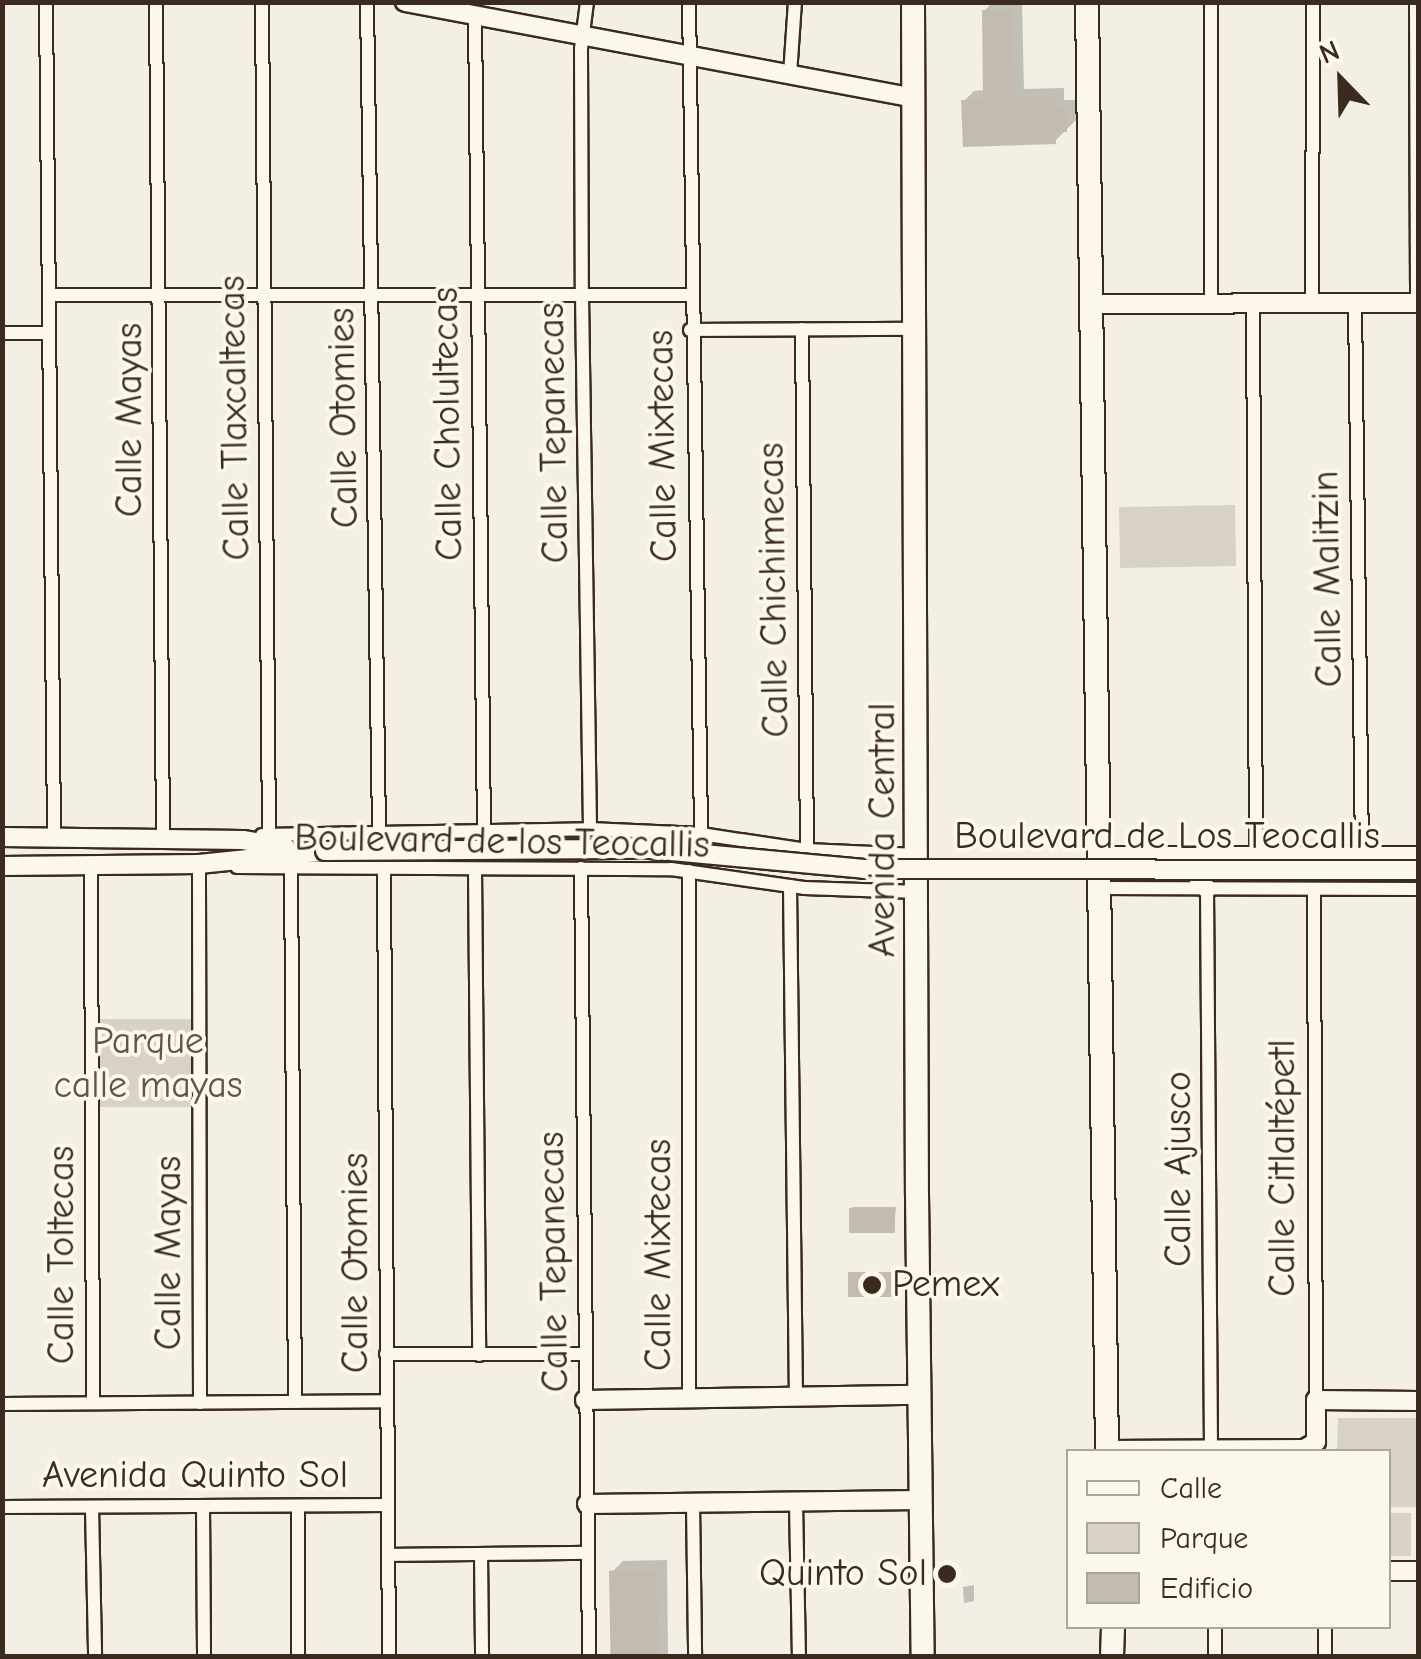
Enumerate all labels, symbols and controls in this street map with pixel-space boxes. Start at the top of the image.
north arrow [1291,30,1391,130]
text: N [1315,34,1344,71]
street label: Calle Tlaxcaltecas [210,275,260,561]
street label: Calle Cholultecas [423,287,473,561]
street label: Calle Tepanecas [529,302,579,564]
street label: Calle Otomies [319,307,369,529]
street label: Calle Mayas [107,323,153,517]
street label: Calle Mixtecas [638,329,688,563]
street label: Calle Chichimecas [749,442,799,738]
street label: Calle Malitzin [1303,470,1353,688]
street label: Avenida Central [860,703,906,957]
street label: Boulevard de Los Teocallis [954,814,1380,860]
street label: Boulevard de los Teocallis [294,816,710,868]
park label: Parque calle mayas [53,1019,243,1108]
street label: Calle Citlaltépetl [1260,1039,1306,1297]
street label: Calle Ajusco [1156,1071,1202,1267]
street label: Calle Tepanecas [529,1131,579,1393]
street label: Calle Mixtecas [636,1139,682,1371]
street label: Calle Toltecas [39,1146,85,1364]
street label: Calle Otomies [333,1153,379,1373]
street label: Calle Mayas [146,1156,192,1350]
place label: Pemex [892,1262,999,1308]
marker: Pemex [861,1274,883,1296]
legend [1066,1449,1391,1629]
street label: Avenida Quinto Sol [42,1453,348,1499]
text: Calle [1160,1471,1222,1506]
text: Parque [1160,1521,1248,1556]
place label: Quinto Sol [759,1551,927,1597]
marker: Quinto Sol [936,1563,958,1585]
text: Edificio [1160,1571,1253,1606]

